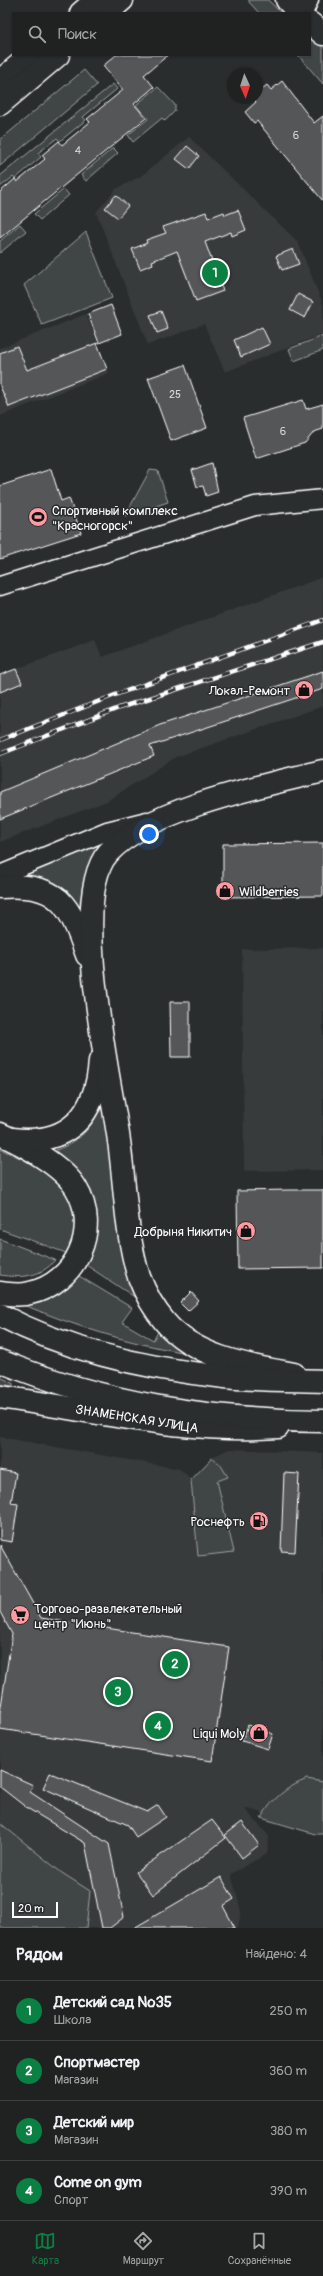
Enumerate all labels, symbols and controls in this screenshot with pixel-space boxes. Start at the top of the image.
search box [12,12,311,56]
icon: search [26,23,48,45]
text: Поиск [58,25,97,44]
north arrow [227,68,263,104]
house number: 6 [293,129,299,142]
house number: 4 [75,144,82,157]
pin: 1 [202,258,228,288]
house number: 25 [169,388,181,401]
house number: 6 [280,425,286,438]
place label: Спортивный комплекс "Красногорск" [52,503,178,534]
sports icon: Спортивный комплекс "Красногорск" [27,506,49,528]
shop icon: Локал-Ремонт [293,679,315,701]
place label: Локал-Ремонт [208,683,290,699]
your location [139,824,159,844]
shop icon: Wildberries [214,880,236,902]
place label: Wildberries [239,884,299,900]
shop icon: Добрыня Никитич [235,1220,257,1242]
place label: Добрыня Никитич [133,1224,232,1240]
street label: ЗНАМЕНСКАЯ УЛИЦА [74,1401,200,1437]
fuel station icon: Роснефть [248,1510,270,1532]
place label: Роснефть [190,1514,245,1530]
place label: Торгово-развлекательный центр "Июнь" [34,1601,182,1632]
supermarket icon: Торгово-развлекательный центр "Июнь" [9,1604,31,1626]
pin: 2 [162,1649,188,1679]
pin: 3 [105,1677,131,1707]
pin: 4 [145,1711,171,1741]
shop icon: Liqui Moly [248,1722,270,1744]
place label: Liqui Moly [193,1726,245,1742]
scale bar [12,1900,58,1919]
text: 20 m [18,1902,44,1915]
text: Рядом [16,1944,63,1965]
text: Найдено: 4 [245,1946,307,1962]
text: Детский сад №35 [54,1993,172,2012]
text: 1 [26,2003,32,2019]
text: 250 m [269,2003,307,2019]
text: Школа [54,2012,91,2028]
text: Спортмастер [54,2053,140,2072]
text: 2 [25,2063,33,2079]
text: 360 m [269,2063,307,2079]
text: Магазин [54,2072,98,2088]
text: Детский мир [54,2113,134,2132]
text: 3 [25,2123,33,2139]
text: 380 m [270,2123,307,2139]
text: Магазин [54,2132,98,2148]
text: Come on gym [54,2173,142,2192]
text: 4 [25,2183,33,2199]
text: 390 m [270,2183,307,2199]
text: Спорт [54,2192,88,2208]
tab: Карта [32,2230,59,2267]
tab: Маршрут [123,2230,164,2267]
tab: Сохранённые [228,2230,291,2267]

